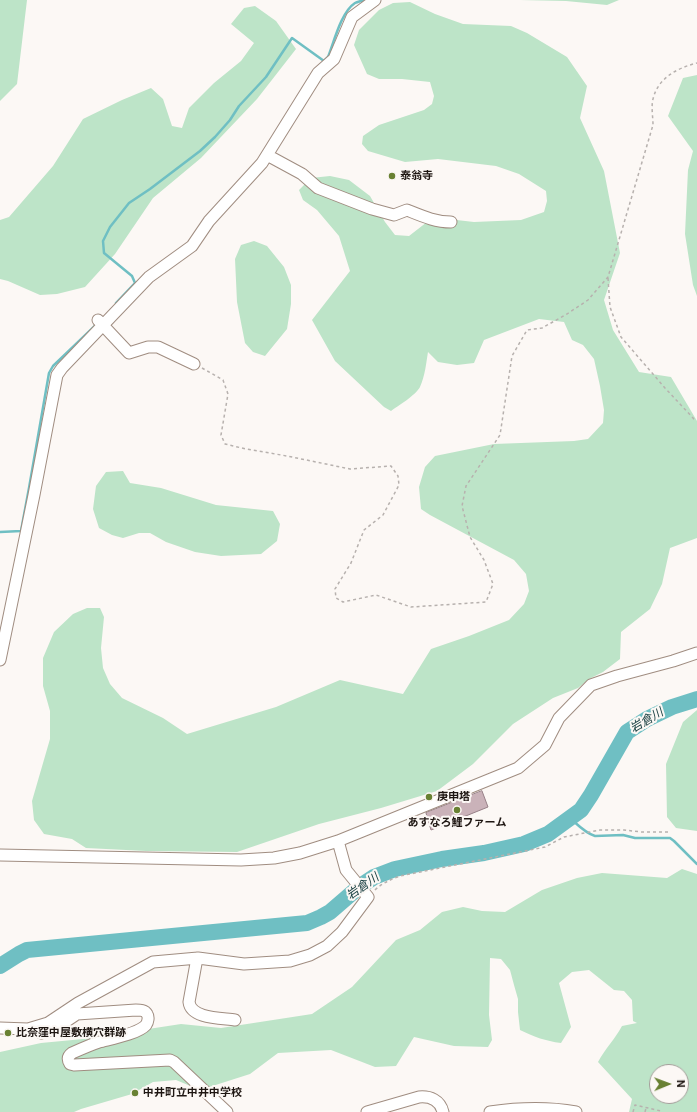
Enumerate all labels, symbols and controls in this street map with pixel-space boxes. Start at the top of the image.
place label: 泰翁寺 [400,169,433,183]
marker: 泰翁寺 [387,171,397,181]
water label: 岩倉川 [628,706,666,736]
place label: 庚申塔 [437,790,470,804]
marker: 庚申塔 [424,792,434,802]
marker: あすなろ鯉ファーム [452,805,462,815]
place label: あすなろ鯉ファーム [408,816,506,830]
water label: 岩倉川 [344,871,382,903]
place label: 比奈窪中屋敷横穴群跡 [16,1026,126,1040]
marker: 比奈窪中屋敷横穴群跡 [3,1028,13,1038]
north arrow [649,1064,689,1104]
text: N [674,1080,687,1088]
place label: 中井町立中井中学校 [143,1086,242,1100]
marker: 中井町立中井中学校 [130,1088,140,1098]

